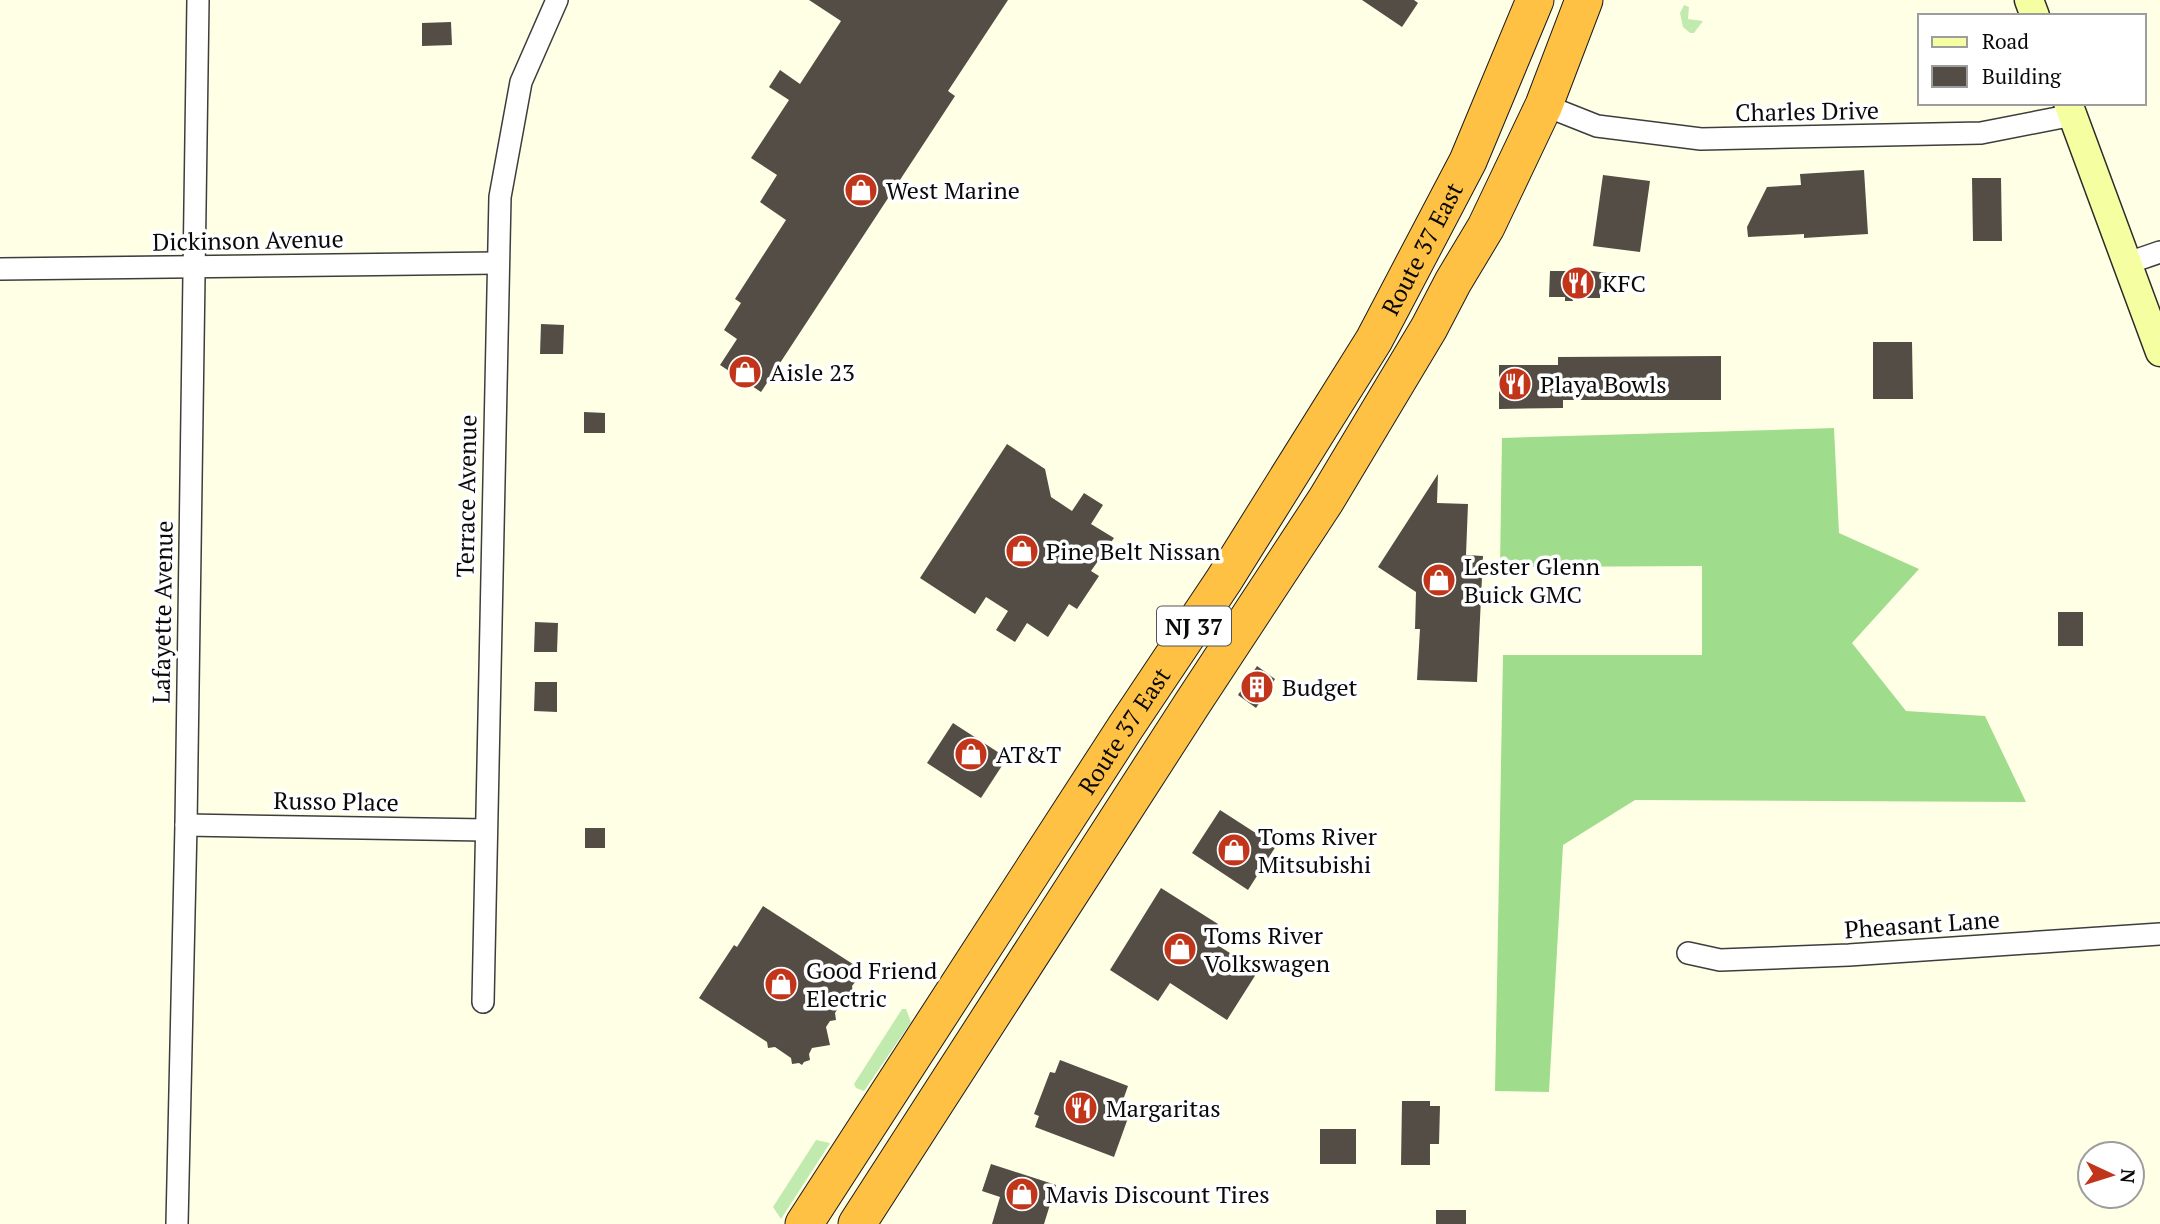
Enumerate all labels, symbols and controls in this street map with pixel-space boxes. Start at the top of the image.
legend [1918,14,2146,105]
text: Road [1982,27,2029,55]
text: Building [1982,62,2062,90]
street label: Charles Drive [1735,94,1879,128]
shop icon: West Marine [842,171,880,209]
place label: West Marine [886,174,1020,206]
street label: Route 37 East [1374,177,1470,321]
street label: Dickinson Avenue [152,222,344,258]
restaurant icon: KFC [1559,264,1597,302]
place label: KFC [1602,267,1646,299]
shop icon: Aisle 23 [726,353,764,391]
place label: Aisle 23 [770,356,855,388]
restaurant icon: Playa Bowls [1496,365,1534,403]
place label: Playa Bowls [1540,368,1667,400]
street label: Terrace Avenue [449,414,483,578]
street label: Lafayette Avenue [144,520,180,704]
shop icon: Pine Belt Nissan [1003,532,1041,570]
place label: Pine Belt Nissan [1046,535,1220,567]
place label: Lester Glenn Buick GMC [1464,550,1600,610]
shop icon: Lester Glenn Buick GMC [1420,561,1458,599]
road number: NJ 37 [1157,606,1231,646]
street label: Route 37 East [1070,661,1177,800]
building icon: Budget [1238,668,1276,706]
place label: Budget [1282,671,1358,703]
shop icon: AT&T [952,735,990,773]
place label: AT&T [996,738,1061,770]
street label: Russo Place [273,784,399,818]
place label: Toms River Mitsubishi [1258,820,1378,880]
shop icon: Toms River Mitsubishi [1215,831,1253,869]
street label: Pheasant Lane [1843,903,2001,945]
place label: Toms River Volkswagen [1204,919,1330,979]
shop icon: Toms River Volkswagen [1161,930,1199,968]
place label: Good Friend Electric [806,954,937,1014]
shop icon: Good Friend Electric [762,965,800,1003]
restaurant icon: Margaritas [1062,1089,1100,1127]
place label: Margaritas [1106,1092,1221,1124]
north arrow [2076,1140,2146,1210]
text: N [2115,1168,2141,1185]
shop icon: Mavis Discount Tires [1003,1175,1041,1213]
place label: Mavis Discount Tires [1046,1178,1270,1210]

